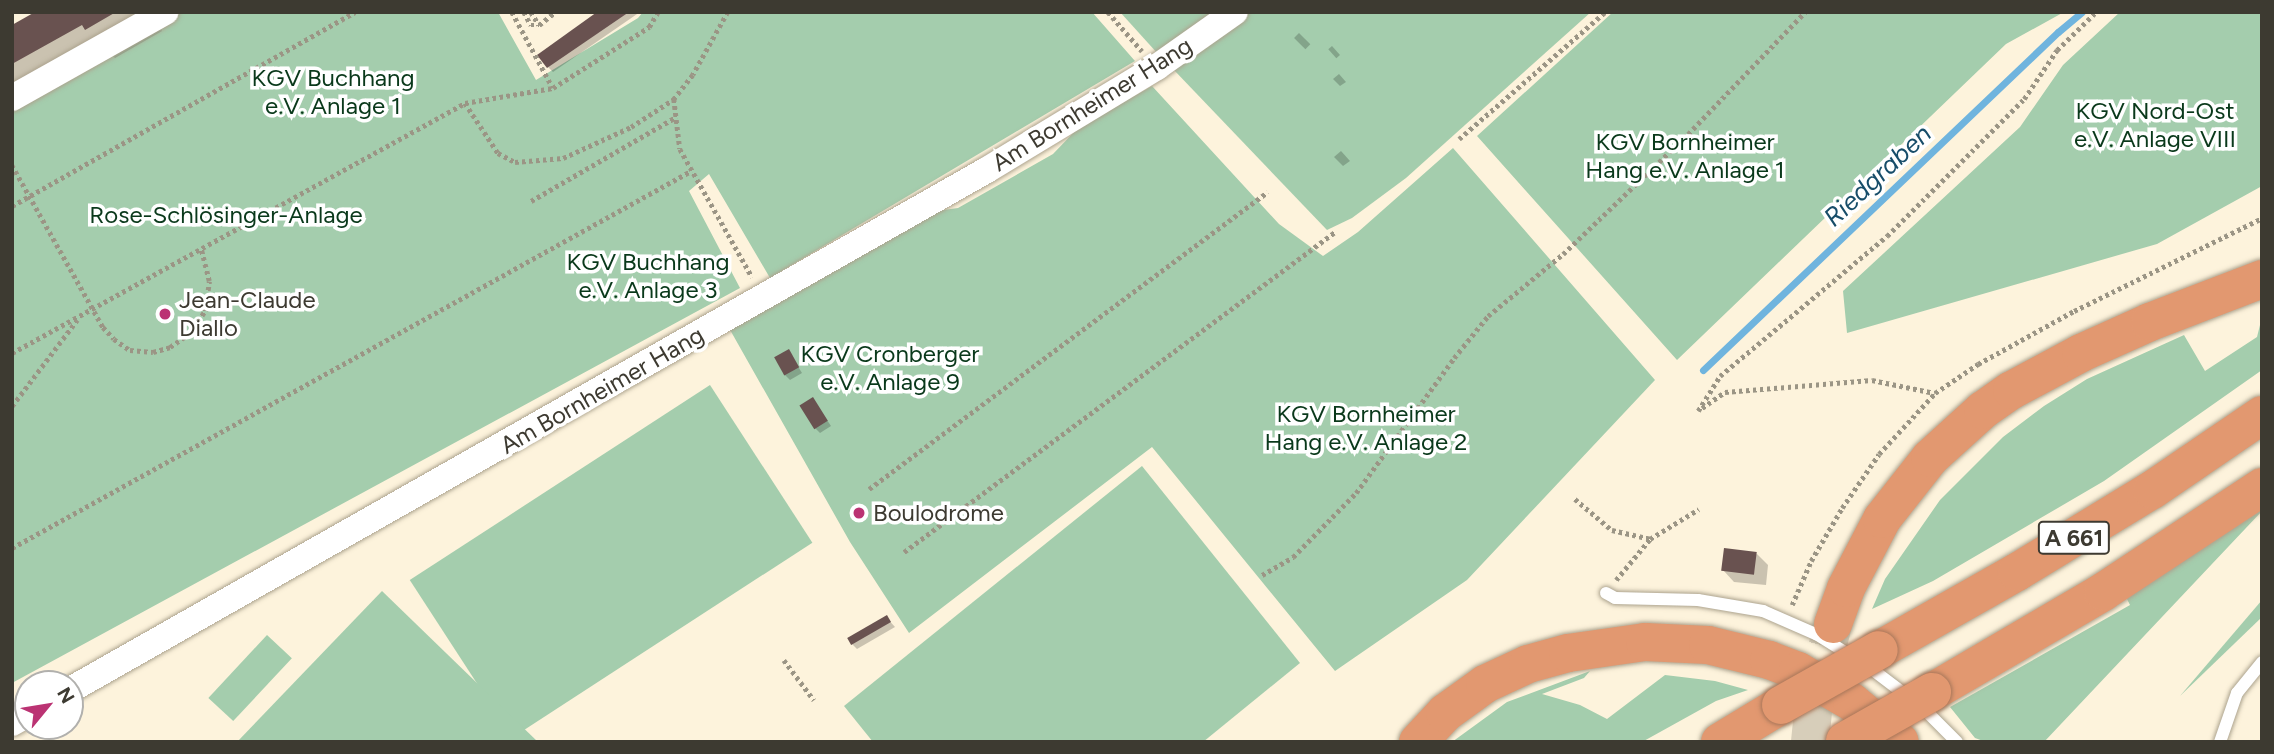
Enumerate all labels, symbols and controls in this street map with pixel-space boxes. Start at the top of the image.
street label: Am Bornheimer Hang [987,31,1197,177]
park label: KGV Buchhang e.V. Anlage 1 [252,64,414,120]
park label: KGV Nord-Ost e.V. Anlage VIII [2074,97,2236,153]
water label: Riedgraben [1818,118,1938,234]
park label: KGV Bornheimer Hang e.V. Anlage 1 [1585,128,1785,184]
park label: Rose-Schlösinger-Anlage [89,201,363,229]
park label: KGV Buchhang e.V. Anlage 3 [567,248,729,304]
place label: Jean-Claude Diallo [179,286,315,342]
marker: Jean-Claude Diallo [157,306,173,322]
street label: Am Bornheimer Hang [495,320,709,460]
park label: KGV Cronberger e.V. Anlage 9 [801,340,979,396]
park label: KGV Bornheimer Hang e.V. Anlage 2 [1264,400,1468,456]
place label: Boulodrome [873,499,1004,527]
marker: Boulodrome [851,505,867,521]
road number: A 661 [2037,518,2111,558]
north arrow [14,670,84,740]
text: N [52,683,80,707]

